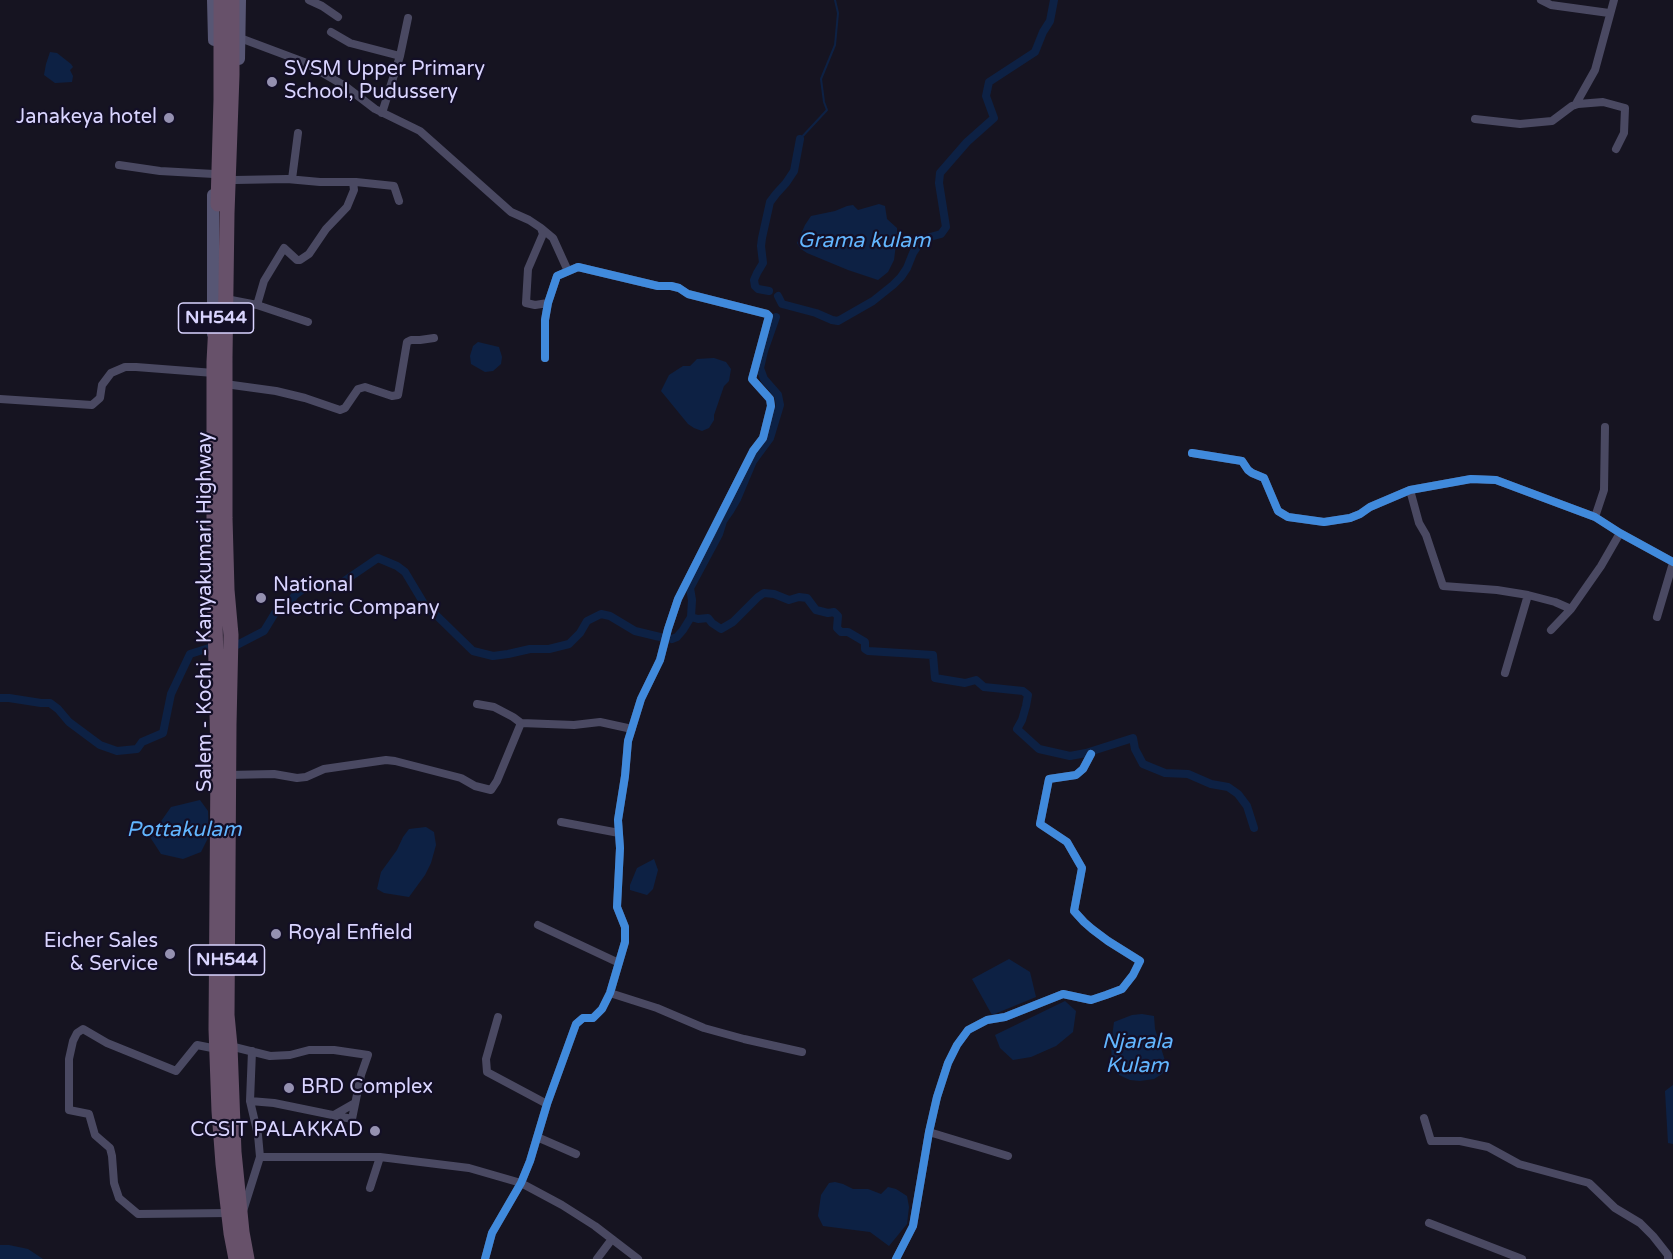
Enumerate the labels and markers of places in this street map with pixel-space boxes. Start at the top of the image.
place label: SVSM Upper Primary School, Pudussery [284,58,485,105]
marker: SVSM Upper Primary School, Pudussery [265,75,279,89]
place label: Janakeya hotel [16,106,157,130]
marker: Janakeya hotel [162,111,176,125]
place label: National Electric Company [273,574,440,621]
marker: National Electric Company [254,591,268,605]
place label: Royal Enfield [288,922,412,946]
marker: Royal Enfield [269,927,283,941]
place label: Eicher Sales & Service [44,930,158,977]
marker: Eicher Sales & Service [163,947,177,961]
place label: BRD Complex [301,1076,433,1100]
marker: BRD Complex [282,1081,296,1095]
place label: CCSIT PALAKKAD [190,1119,363,1143]
marker: CCSIT PALAKKAD [368,1124,382,1138]

